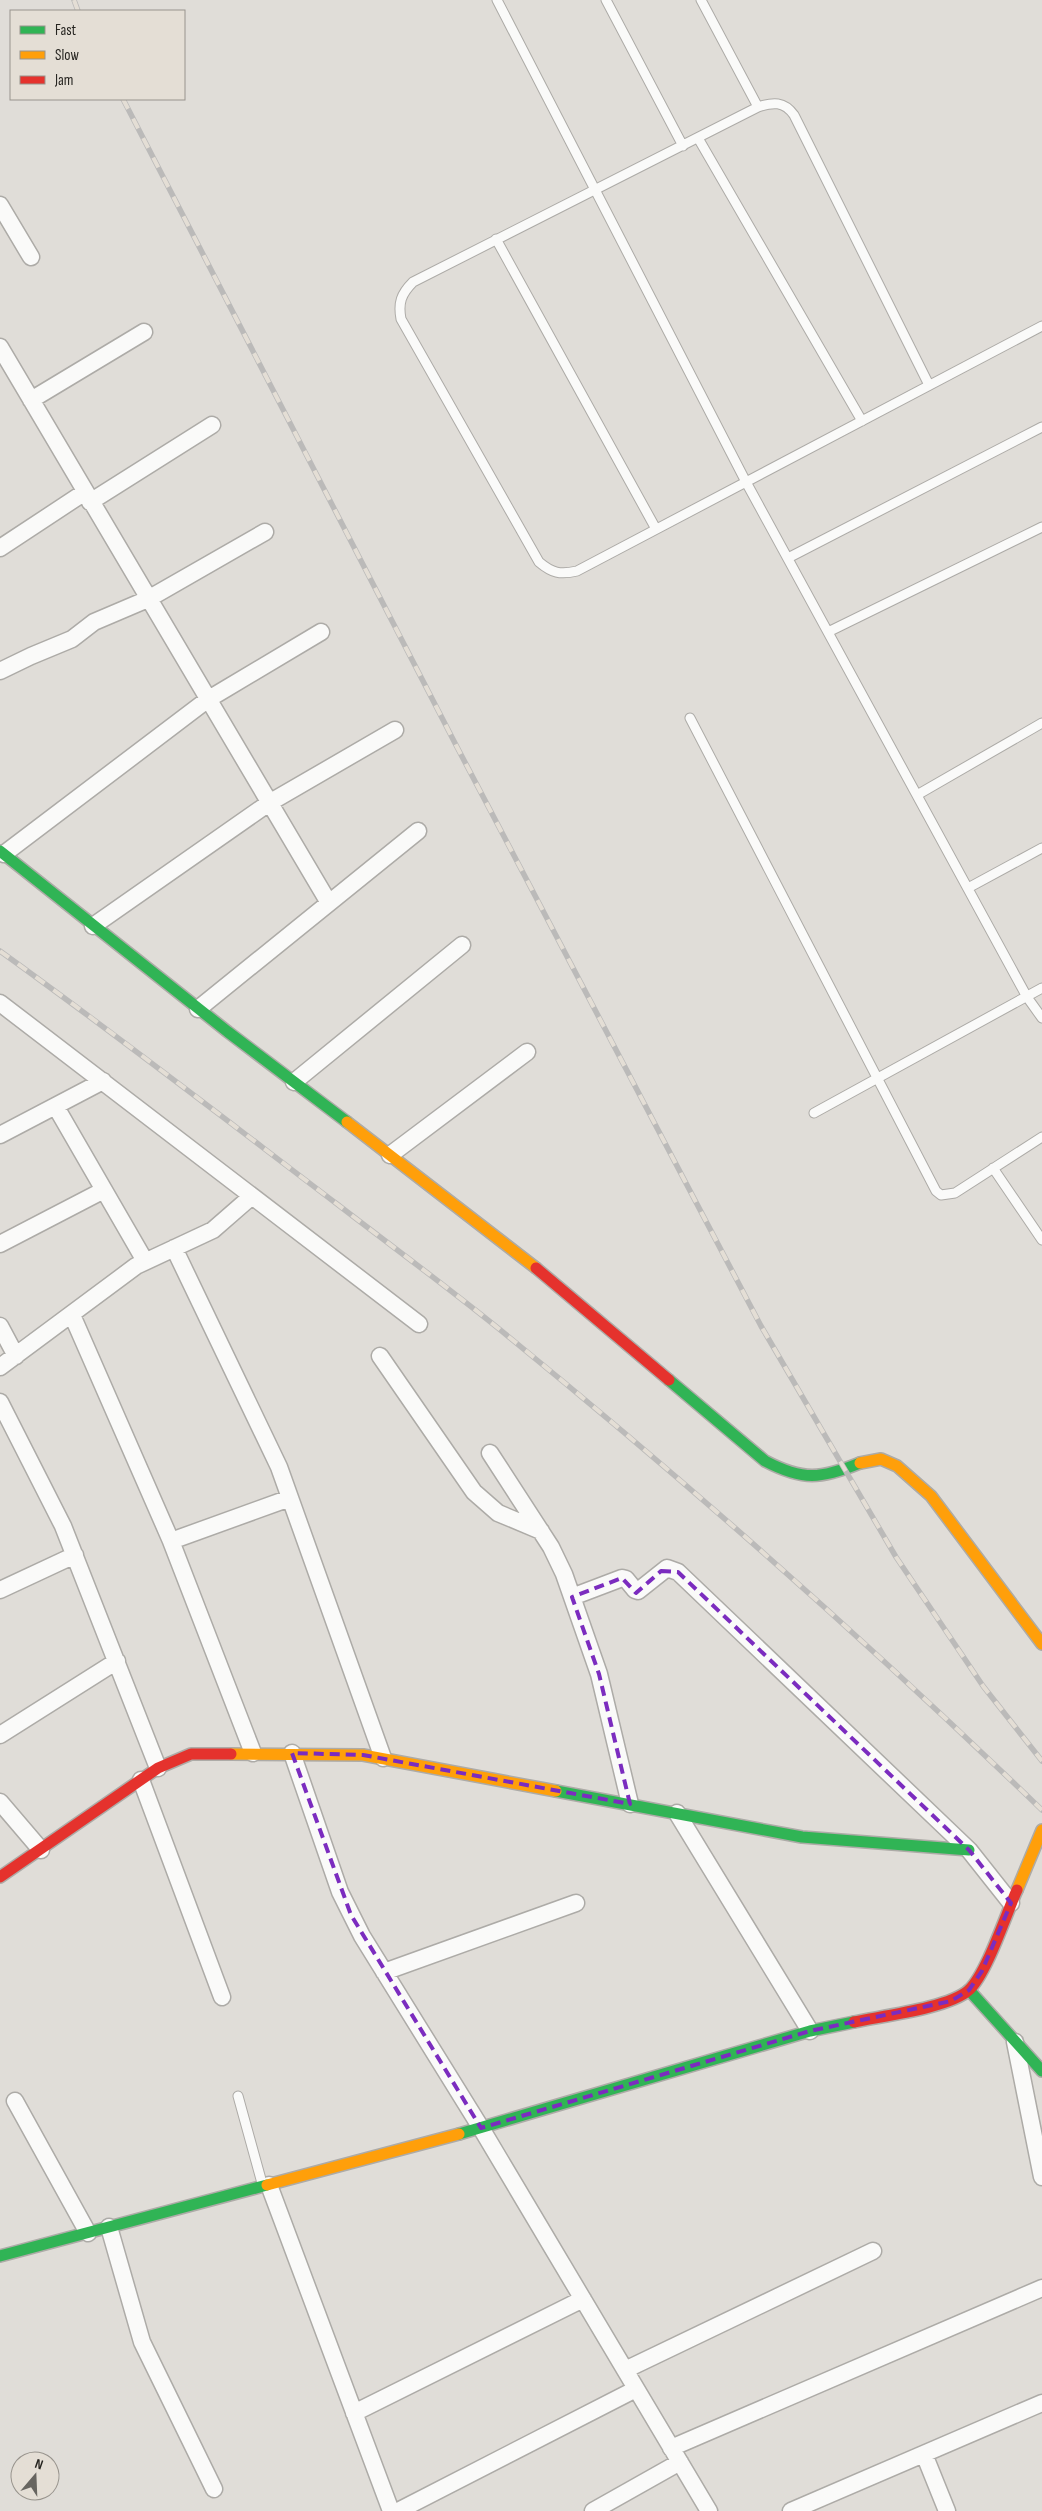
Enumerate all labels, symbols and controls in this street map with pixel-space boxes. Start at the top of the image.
legend [10,10,185,100]
text: Fast [55,21,77,40]
text: Slow [55,46,79,65]
text: Jam [54,71,73,90]
north arrow [10,2451,60,2501]
text: N [33,2455,45,2473]

